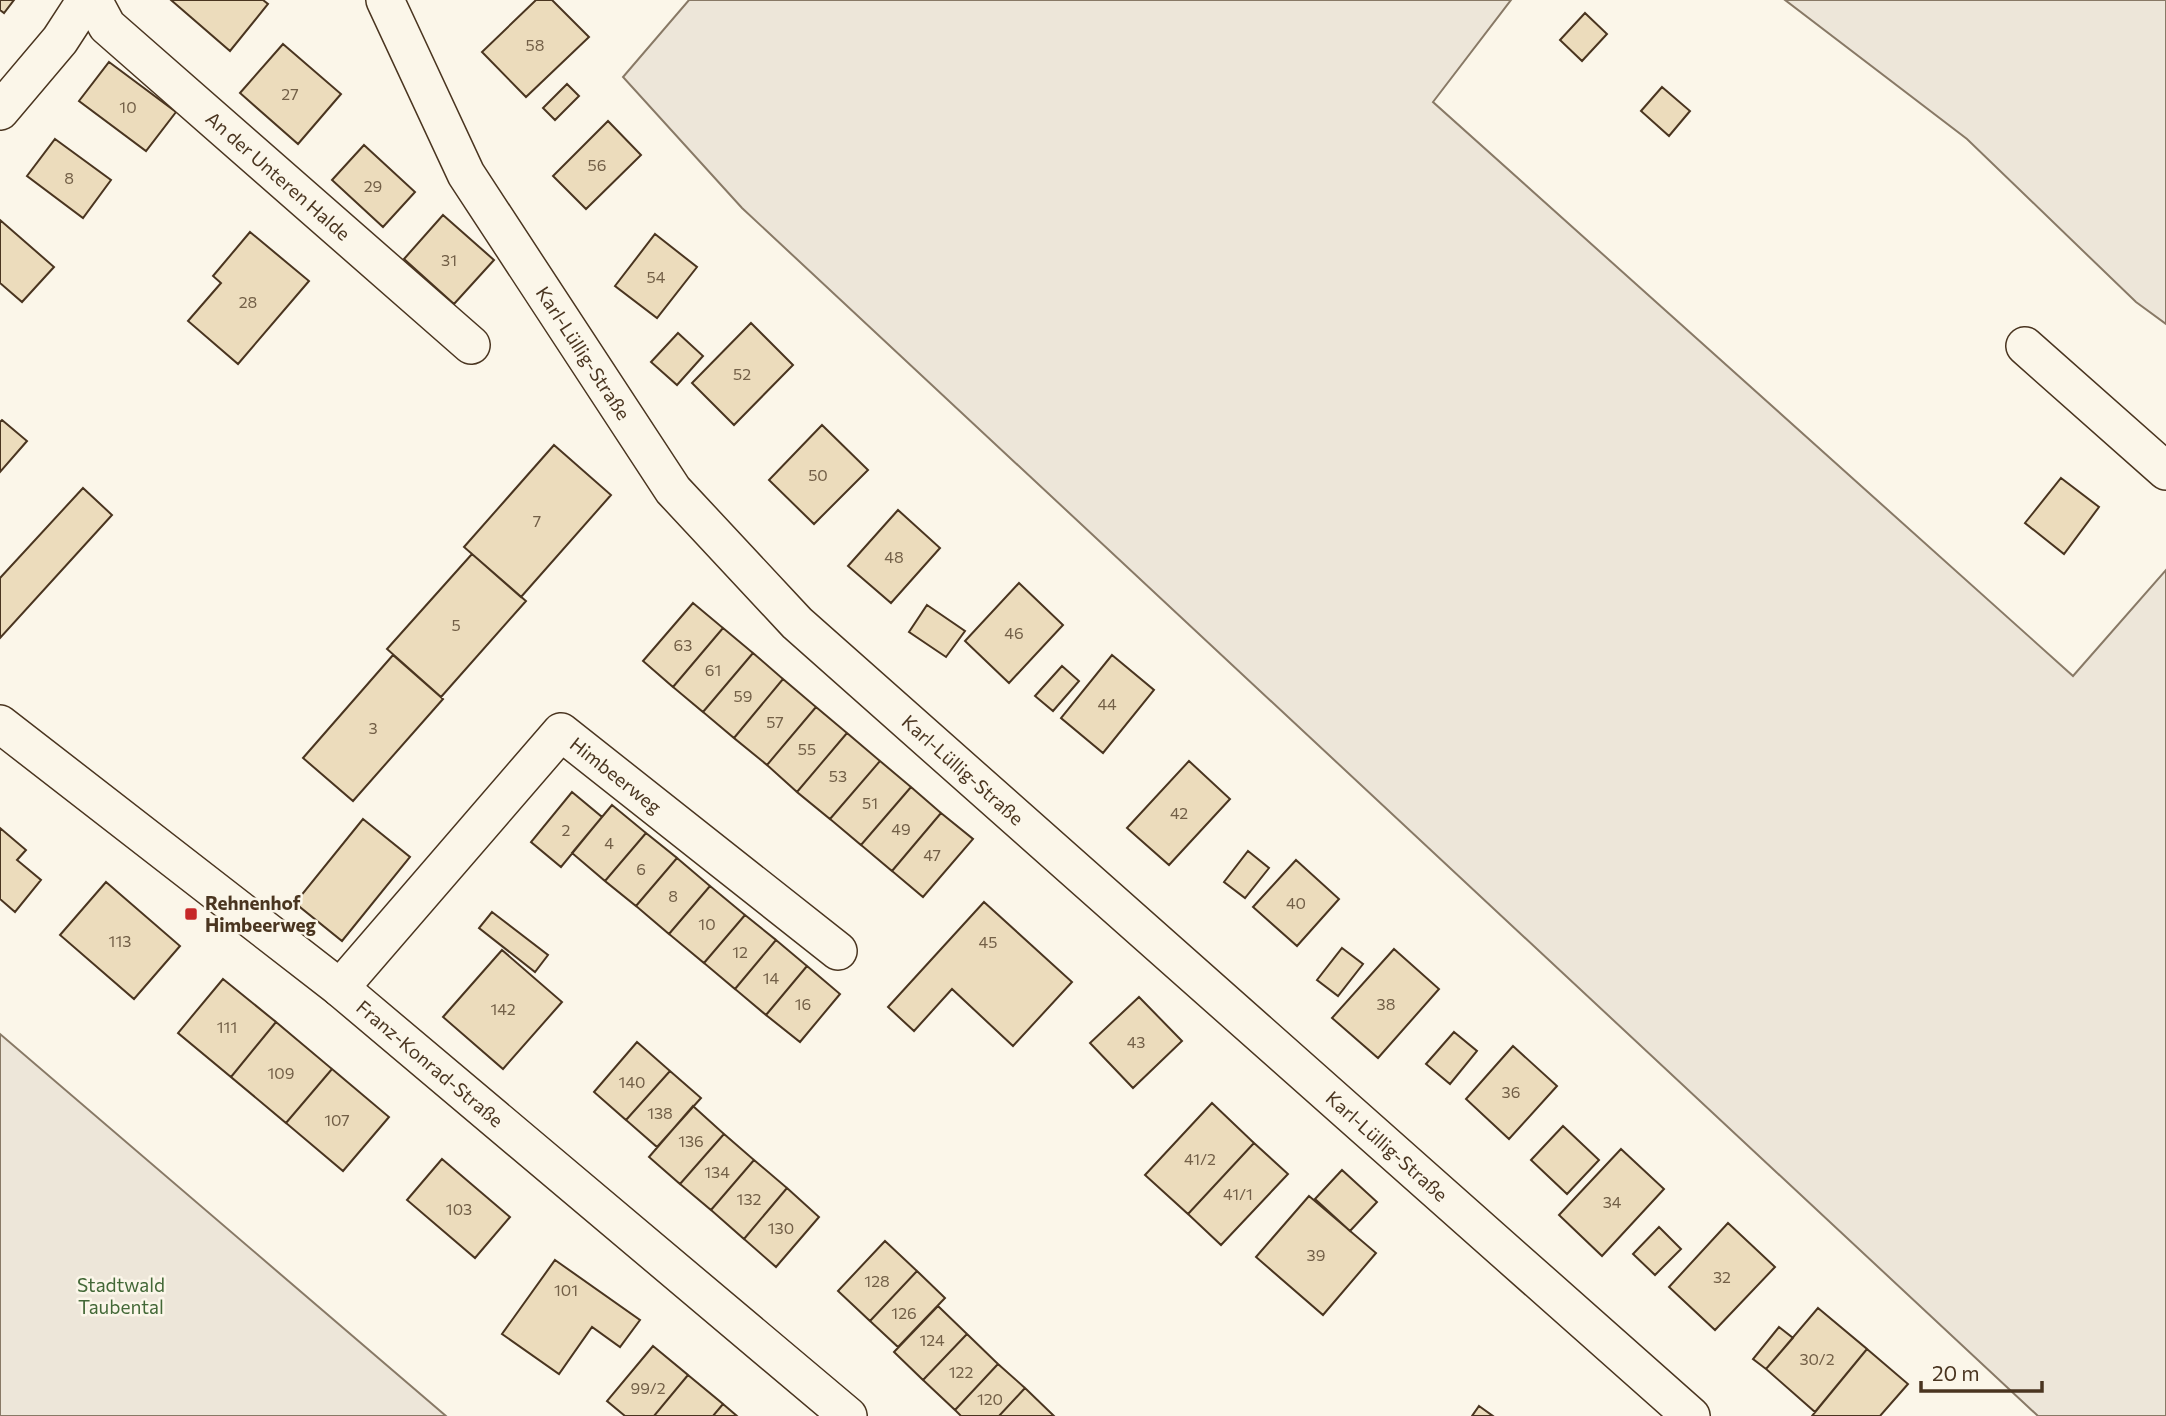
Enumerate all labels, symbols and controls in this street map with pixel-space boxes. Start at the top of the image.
house number: 58 [526,35,544,54]
house number: 27 [281,84,299,103]
house number: 10 [119,97,137,116]
street label: An der Unteren Halde [202,106,355,245]
house number: 56 [588,155,606,174]
house number: 8 [64,168,74,187]
house number: 29 [364,176,382,195]
house number: 31 [441,250,457,269]
house number: 54 [647,267,666,286]
street label: Karl-Lüllig-Straße [532,282,636,424]
house number: 28 [239,292,257,311]
house number: 52 [733,364,751,383]
house number: 50 [808,465,828,484]
house number: 7 [533,511,541,530]
house number: 48 [884,547,904,566]
house number: 5 [451,615,461,634]
house number: 46 [1004,623,1024,642]
house number: 63 [674,635,692,654]
house number: 61 [705,660,721,679]
house number: 59 [734,686,752,705]
house number: 44 [1097,694,1117,713]
street label: Karl-Lüllig-Straße [897,710,1029,830]
house number: 57 [766,712,784,731]
house number: 3 [368,718,378,737]
street label: Himbeerweg [566,732,666,818]
house number: 55 [798,739,816,758]
house number: 53 [829,766,847,785]
house number: 51 [862,793,878,812]
house number: 42 [1170,803,1188,822]
house number: 49 [891,819,911,838]
house number: 2 [562,820,571,839]
house number: 4 [604,833,614,852]
house number: 47 [923,845,941,864]
house number: 6 [636,859,646,878]
house number: 8 [668,886,678,905]
place label: Rehnenhof Himbeerweg [205,891,317,936]
house number: 40 [1286,893,1306,912]
marker: Rehnenhof Himbeerweg [183,906,199,922]
house number: 10 [698,914,716,933]
house number: 113 [109,931,131,950]
house number: 45 [979,932,997,951]
house number: 12 [732,942,748,961]
house number: 14 [763,968,780,987]
house number: 16 [795,994,811,1013]
house number: 38 [1377,994,1395,1013]
street label: Franz-Konrad-Straße [352,995,508,1132]
house number: 142 [490,999,516,1018]
house number: 111 [217,1017,237,1036]
house number: 43 [1127,1032,1145,1051]
house number: 109 [268,1063,295,1082]
house number: 140 [619,1072,645,1091]
house number: 36 [1502,1082,1520,1101]
street label: Karl-Lüllig-Straße [1322,1086,1453,1206]
house number: 138 [647,1103,673,1122]
house number: 107 [324,1110,350,1129]
house number: 136 [678,1131,704,1150]
house number: 41/2 [1184,1149,1216,1168]
house number: 134 [704,1162,730,1181]
house number: 41/1 [1223,1184,1253,1203]
house number: 132 [737,1189,762,1208]
house number: 34 [1603,1192,1622,1211]
house number: 103 [446,1199,472,1218]
house number: 130 [768,1218,794,1237]
house number: 39 [1307,1245,1325,1264]
house number: 32 [1713,1267,1731,1286]
house number: 128 [864,1271,890,1290]
park label: Stadtwald Taubental [77,1273,165,1318]
house number: 101 [554,1280,578,1299]
house number: 126 [891,1303,917,1322]
house number: 124 [919,1330,945,1349]
house number: 30/2 [1799,1349,1835,1368]
scale bar [1921,1350,2042,1394]
text: 20 m [1932,1360,1980,1385]
house number: 122 [949,1362,973,1381]
house number: 99/2 [630,1378,666,1397]
house number: 120 [977,1389,1003,1408]

